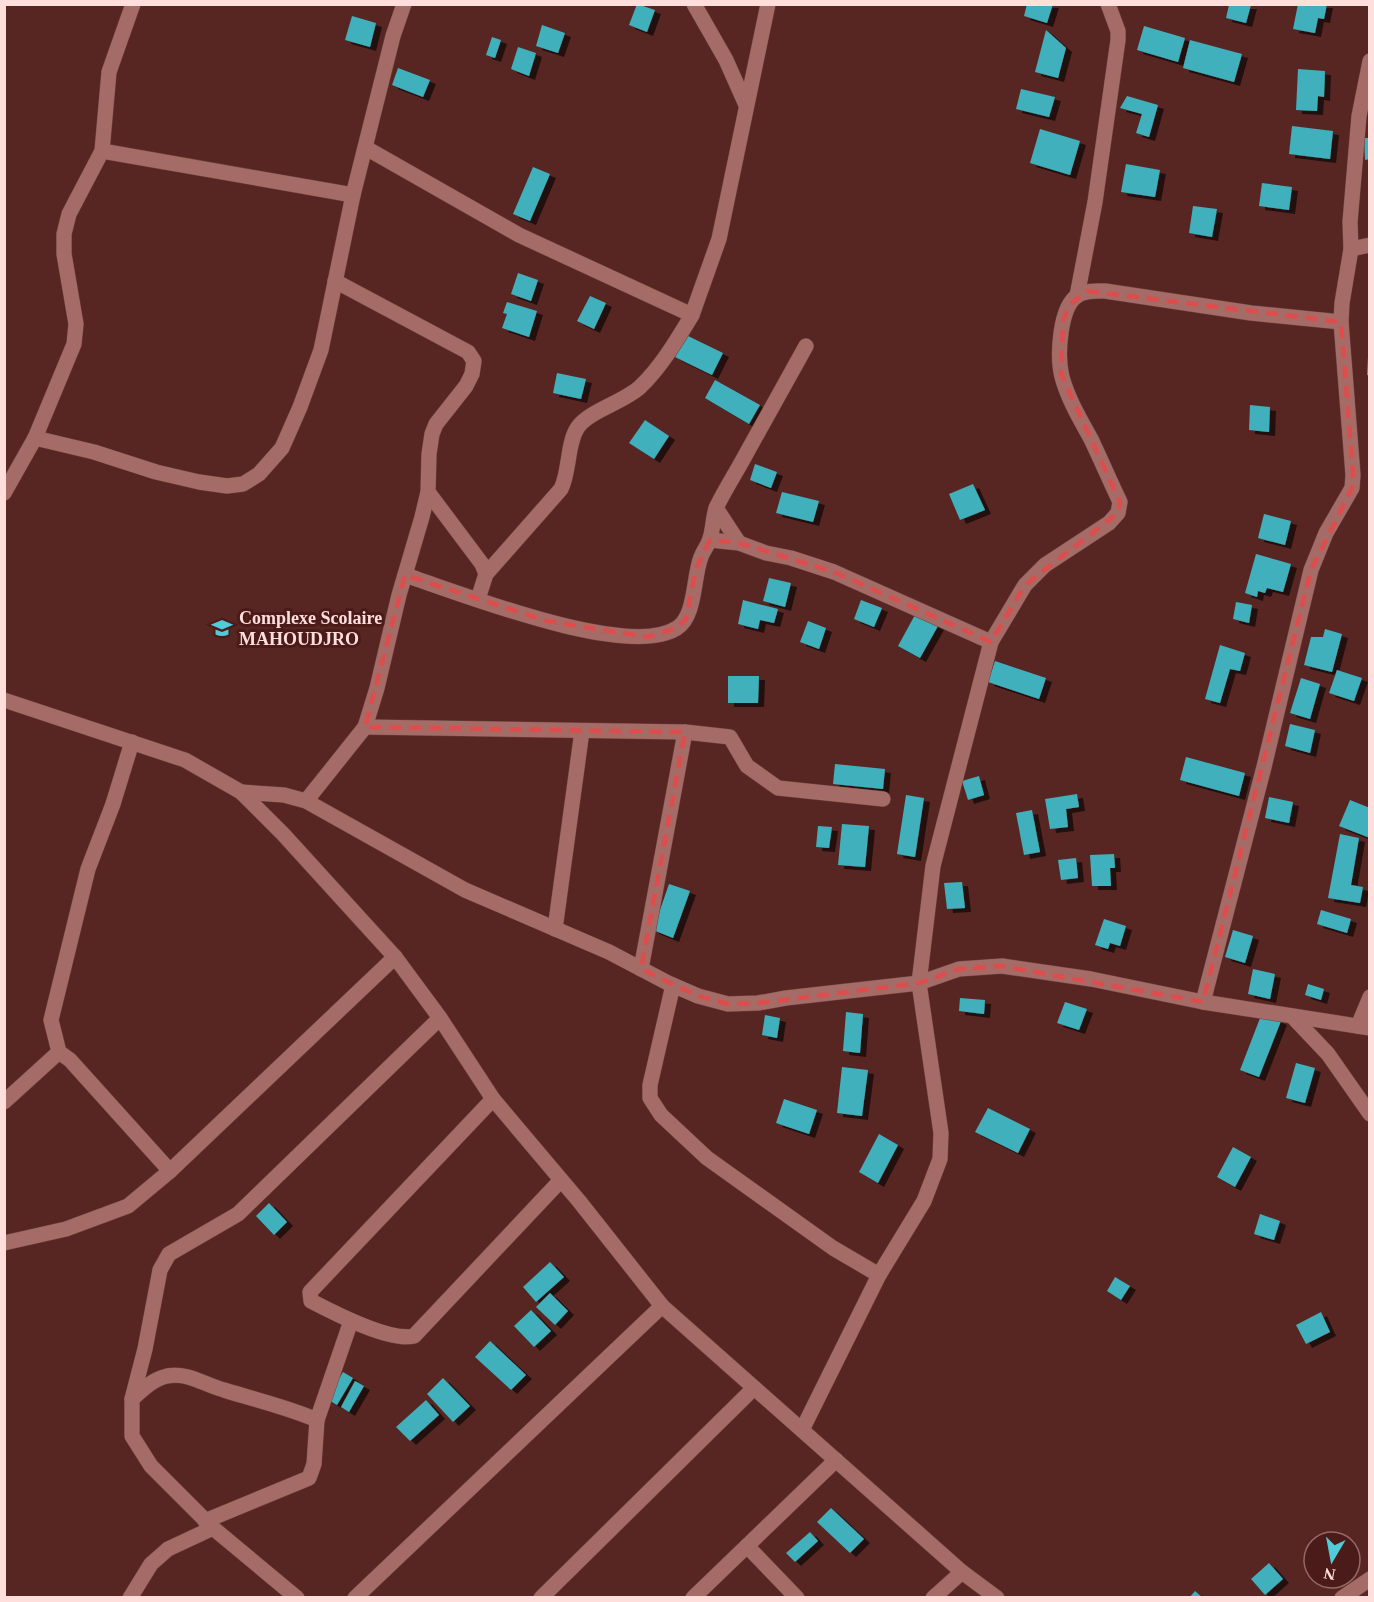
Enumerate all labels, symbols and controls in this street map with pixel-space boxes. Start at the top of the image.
place label: Complexe Scolaire MAHOUDJRO [239,608,382,649]
school or university icon: Complexe Scolaire MAHOUDJRO [210,616,234,640]
north arrow [1302,1530,1362,1590]
text: N [1322,1565,1337,1584]

